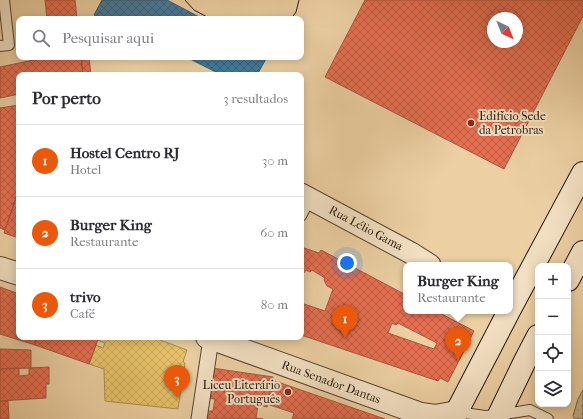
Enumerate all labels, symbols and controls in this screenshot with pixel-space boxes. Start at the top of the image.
north arrow [487,12,523,48]
search box [16,16,304,60]
icon: search [30,27,52,49]
text: Pesquisar aqui [62,29,154,47]
text: Por perto [32,88,101,108]
text: 3 resultados [223,91,288,106]
place label: Edifício Sede da Petrobras [479,109,546,137]
marker: Edifício Sede da Petrobras [466,118,476,128]
text: Hostel Centro RJ [70,144,180,162]
text: 1 [43,153,47,168]
text: 30 m [262,153,288,168]
text: Hotel [70,162,101,177]
street label: Rua Lélio Gama [327,203,406,254]
text: Burger King [70,216,152,234]
text: 2 [42,225,48,240]
text: 60 m [260,225,288,240]
text: Restaurante [70,234,139,249]
your location [337,253,357,273]
popup [403,262,513,314]
map controls [535,263,571,407]
button: + [535,263,571,299]
text: Burger King [417,272,499,290]
text: trivo [70,288,101,306]
text: Restaurante [417,290,486,305]
text: 3 [42,297,48,312]
text: 80 m [261,297,288,312]
button: − [535,299,571,335]
pin: 1 [332,305,358,338]
text: Café [70,306,95,321]
pin: 2 [445,327,471,360]
button: locate [535,335,571,371]
street label: Rua Senador Dantas [280,358,383,407]
pin: 3 [164,365,190,398]
button: layers [535,371,571,407]
place label: Liceu Literário Português [203,378,281,406]
marker: Liceu Literário Português [283,387,293,397]

